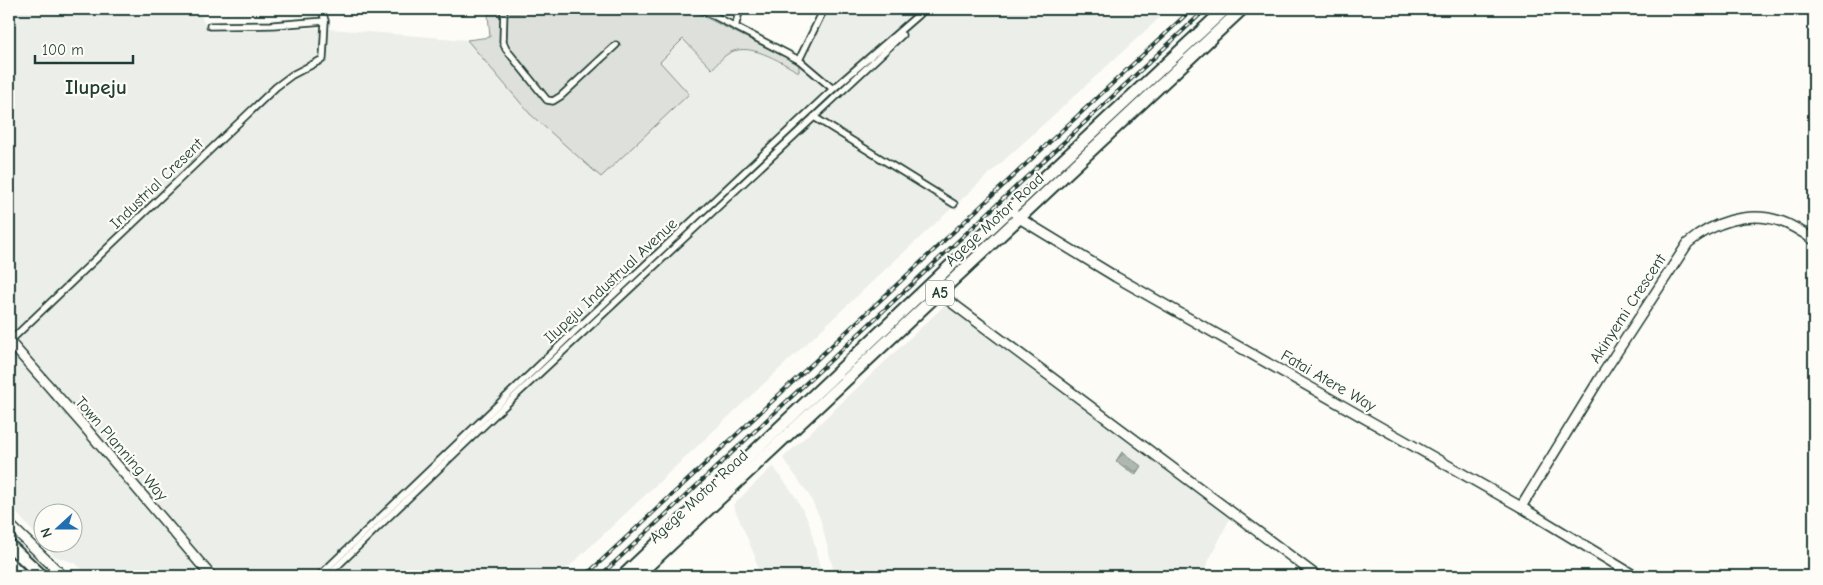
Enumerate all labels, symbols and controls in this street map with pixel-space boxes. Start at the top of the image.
scale bar [35,32,132,64]
text: 100 m [42,41,84,59]
district label: Ilupeju [65,75,127,99]
street label: Industrial Cresent [107,135,207,233]
street label: Agege Motor Road [942,169,1048,270]
street label: Ilupeju Industrual Avenue [541,214,681,347]
street label: Akinyemi Crescent [1586,250,1670,366]
road number: A5 [926,280,954,306]
street label: Fatai Atere Way [1278,346,1380,416]
street label: Town Planning Way [71,393,172,505]
street label: Agege Motor Road [646,446,752,547]
north arrow [32,502,82,552]
text: N [37,525,56,540]

